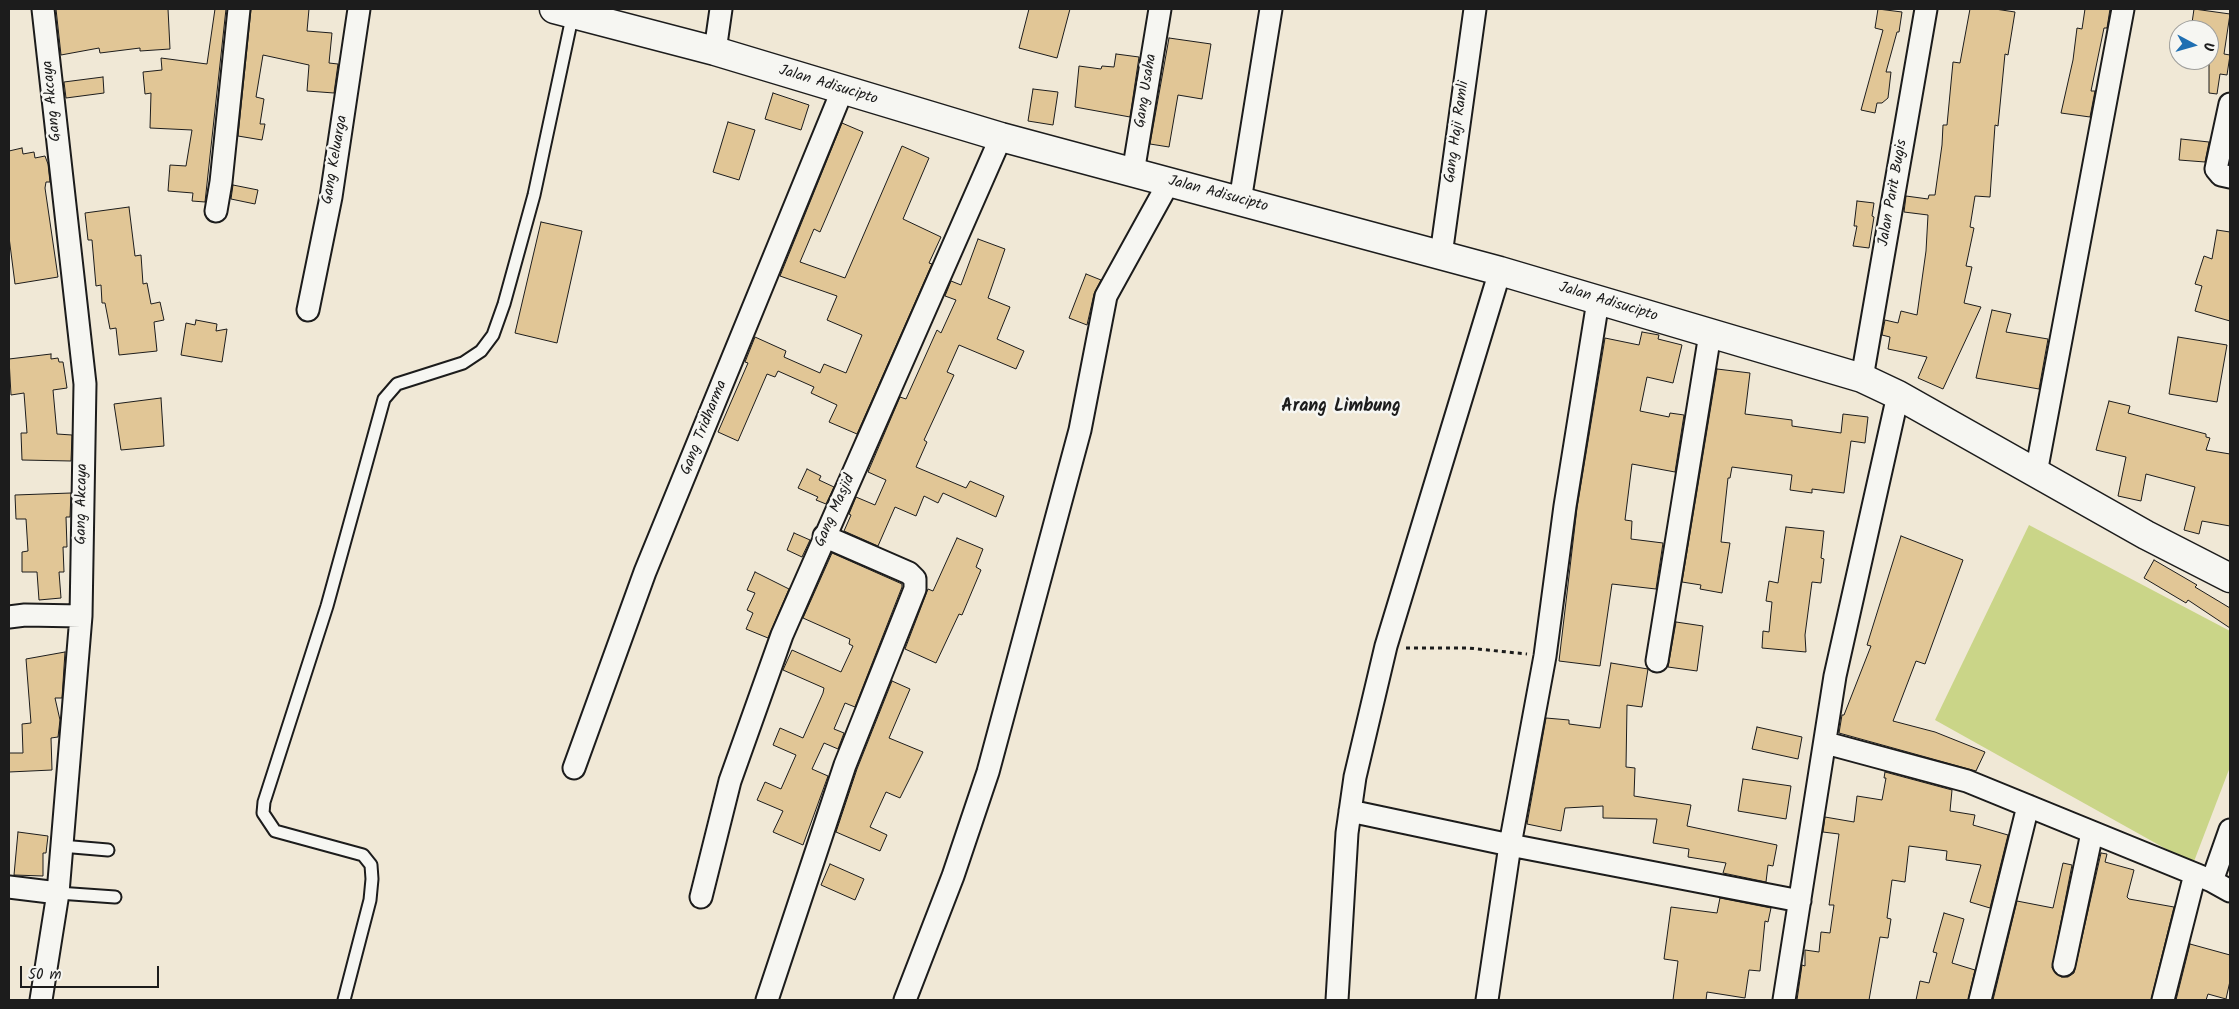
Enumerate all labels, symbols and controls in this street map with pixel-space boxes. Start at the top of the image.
north arrow [2169,20,2219,70]
text: U [2197,41,2219,52]
street label: Gang Usaha [1132,53,1162,129]
street label: Gang Akcaya [40,60,66,142]
street label: Jalan Adisucipto [776,62,880,110]
street label: Gang Haji Ramli [1442,80,1474,184]
street label: Gang Keluarga [319,114,353,206]
street label: Jalan Parit Bugis [1876,138,1912,248]
street label: Jalan Adisucipto [1166,173,1270,217]
street label: Jalan Adisucipto [1556,279,1660,327]
street label: Gang Tridharma [678,378,732,478]
district label: Arang Limbung [1281,397,1401,419]
street label: Gang Akcaya [73,463,93,545]
street label: Gang Masjid [812,472,860,550]
scale bar [22,956,161,988]
text: 50 m [28,963,62,987]

